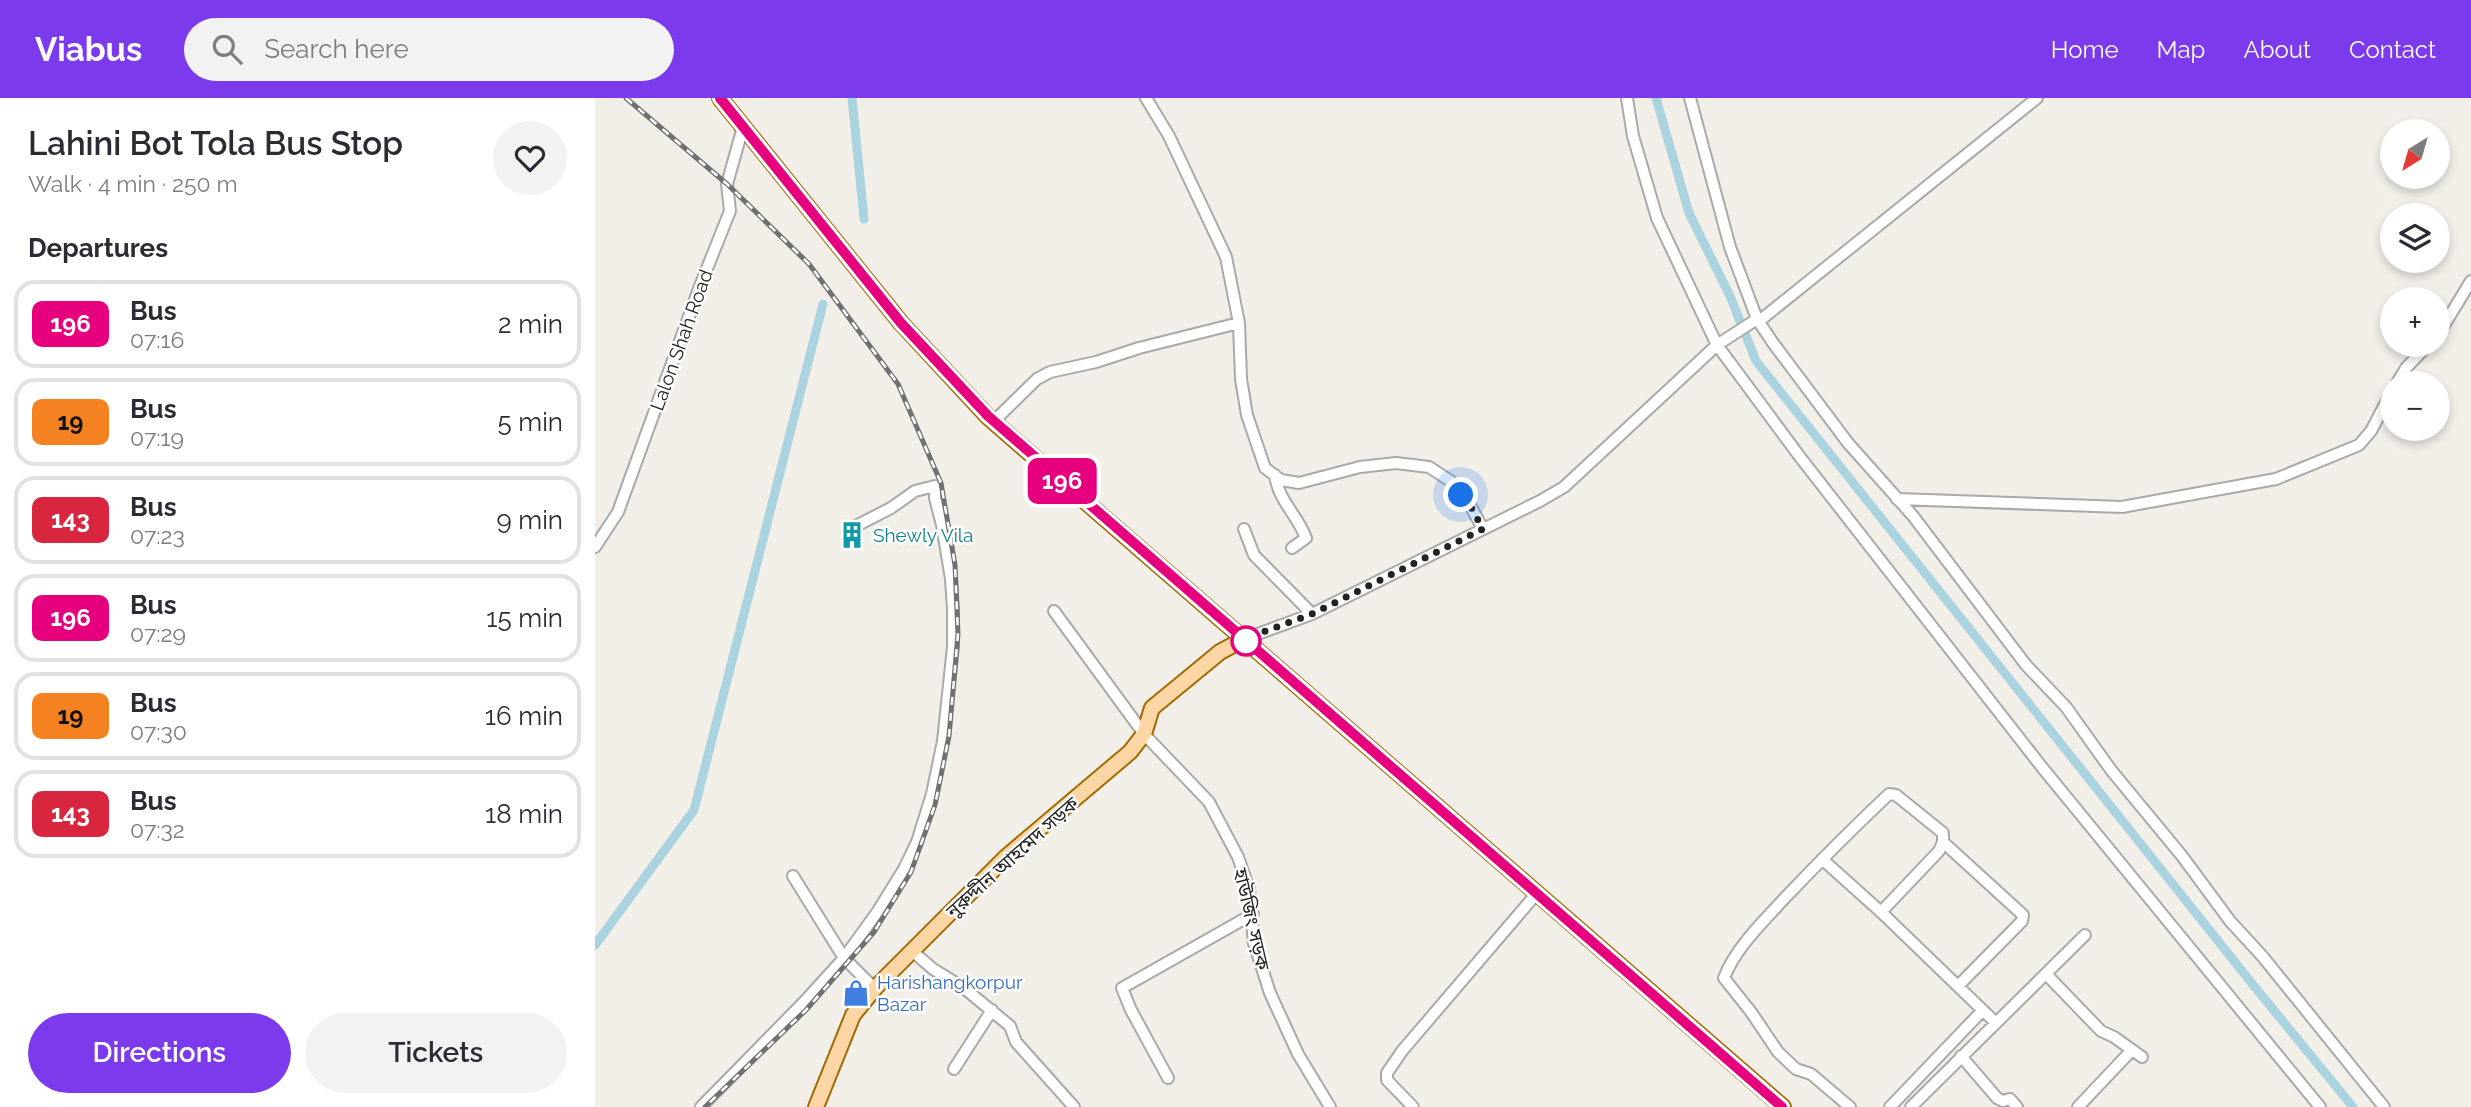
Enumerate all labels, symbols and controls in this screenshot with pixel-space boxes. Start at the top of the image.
search box [184,18,674,81]
text: Viabus [35,30,142,69]
icon: search [208,30,246,68]
text: Search here [264,34,409,64]
text: Home [2051,35,2119,64]
text: Map [2157,35,2205,64]
text: About [2243,35,2311,64]
text: Contact [2349,35,2436,64]
north arrow [2380,119,2450,189]
map controls [2380,119,2450,441]
button: heart [493,121,567,195]
text: Lahini Bot Tola Bus Stop [28,124,403,163]
text: Walk · 4 min · 250 m [28,170,238,197]
button: layers [2380,203,2450,273]
text: Departures [28,233,168,263]
street label: Lalon Shah Road [645,267,717,413]
button: + [2380,287,2450,357]
text: Bus [130,296,177,326]
text: 196 [50,309,91,338]
text: 2 min [498,309,563,339]
text: 07:16 [130,326,184,353]
button: − [2380,371,2450,441]
text: Bus [130,394,177,424]
text: 19 [58,407,84,436]
text: 5 min [497,407,563,437]
text: 07:19 [130,424,184,451]
line badge: 196 [1022,458,1102,504]
text: 196 [1042,466,1082,495]
your location [1443,477,1478,512]
text: Bus [130,492,177,522]
text: 143 [51,505,90,534]
text: 9 min [496,505,563,535]
building icon: Shewly Vila [837,520,867,550]
text: 07:23 [130,522,185,549]
place label: Shewly Vila [873,524,973,546]
text: Bus [130,590,177,620]
text: 196 [50,603,91,632]
text: 15 min [486,603,563,633]
text: 07:29 [130,620,186,647]
unlabelled marker [1231,626,1261,656]
text: Bus [130,688,177,718]
text: 19 [58,701,84,730]
text: 16 min [485,701,563,731]
text: 07:30 [130,718,187,745]
text: Bus [130,786,177,816]
street label: নুরুদ্দীন আহমেদ সড়ক [941,792,1084,923]
text: 143 [51,799,90,828]
text: 18 min [485,799,563,829]
text: 07:32 [130,816,185,843]
street label: হাউজিং সড়ক [1229,865,1275,973]
place label: Harishangkorpur Bazar [877,971,1023,1015]
shop icon: Harishangkorpur Bazar [841,978,871,1008]
button: Directions [28,1013,291,1093]
button: Tickets [305,1013,567,1093]

